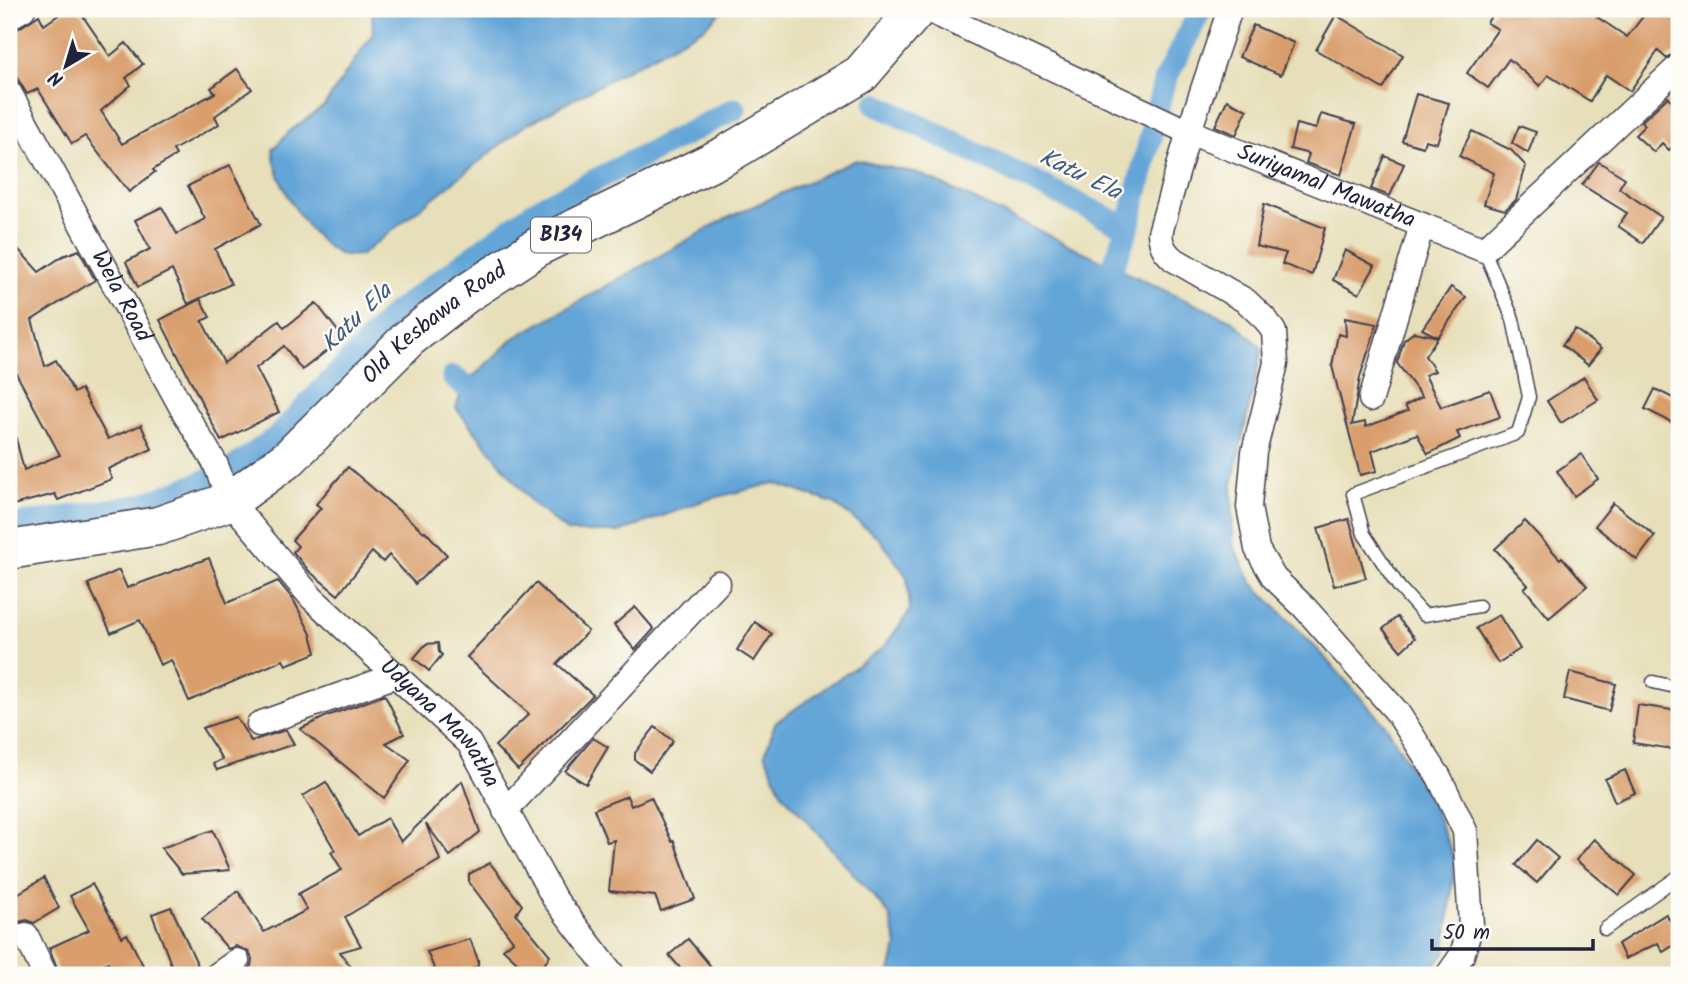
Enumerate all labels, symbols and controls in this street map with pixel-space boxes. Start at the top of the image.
north arrow [32,32,102,102]
text: N [43,62,71,93]
street label: Suriyamal Mawatha [1232,135,1421,239]
water label: Katu Ela [1032,138,1129,212]
road number: B134 [531,218,591,252]
street label: Wela Road [81,244,161,349]
street label: Old Kesbawa Road [354,253,515,393]
water label: Katu Ela [312,273,403,362]
street label: Udyana Mawatha [371,650,508,795]
scale bar [1432,907,1594,951]
text: 50 m [1443,917,1490,950]

